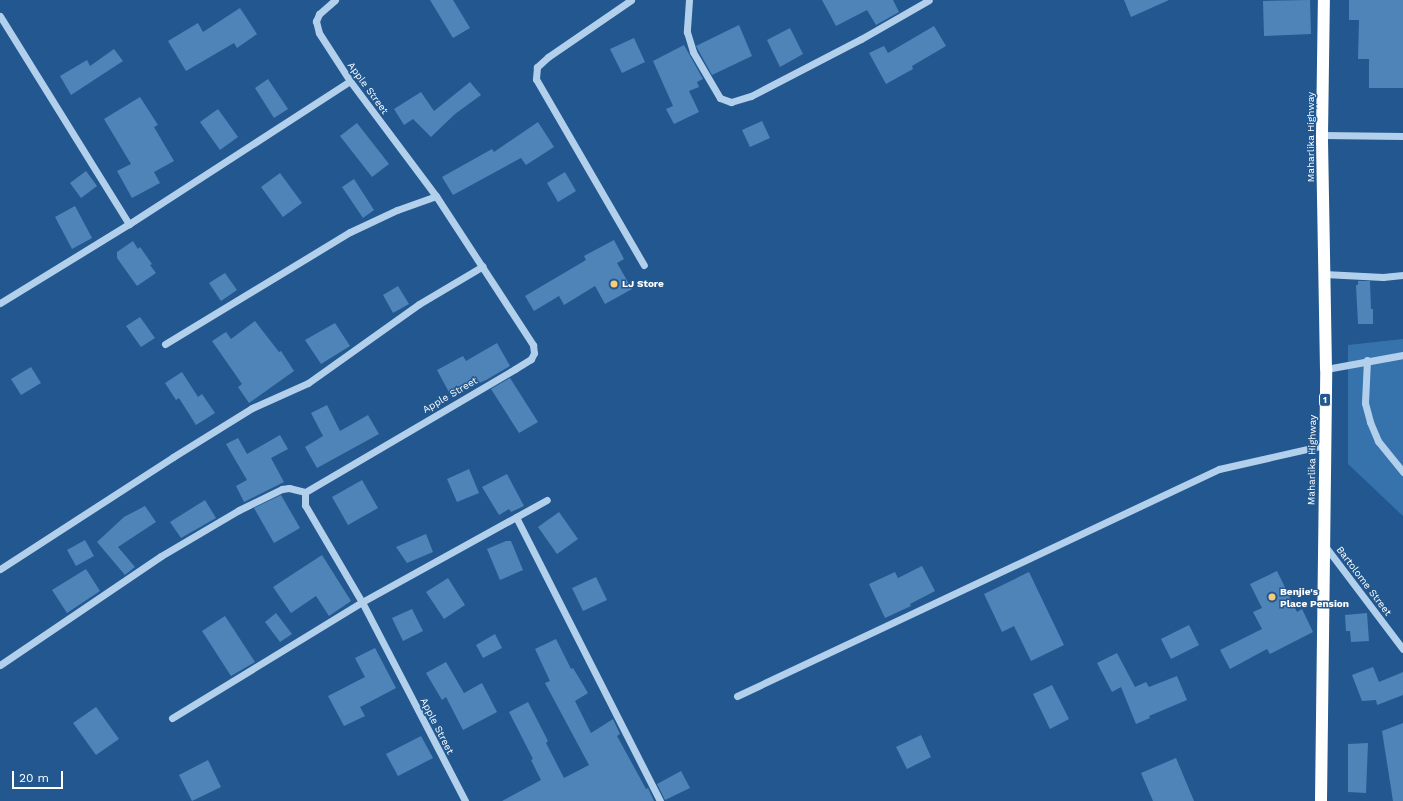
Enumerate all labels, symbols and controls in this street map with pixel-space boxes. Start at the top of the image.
street label: Apple Street [345,60,391,116]
street label: Maharlika Highway [1305,92,1317,182]
place label: LJ Store [622,278,664,290]
marker: LJ Store [609,279,619,289]
street label: Apple Street [420,374,480,416]
road number: 1 [1319,393,1331,407]
street label: Maharlika Highway [1305,415,1319,505]
street label: Bartolome Street [1334,544,1394,618]
place label: Benjie's Place Pension [1280,585,1349,608]
marker: Benjie's Place Pension [1267,592,1277,602]
street label: Apple Street [418,696,456,756]
scale bar [14,763,65,789]
text: 20 m [19,771,49,785]

